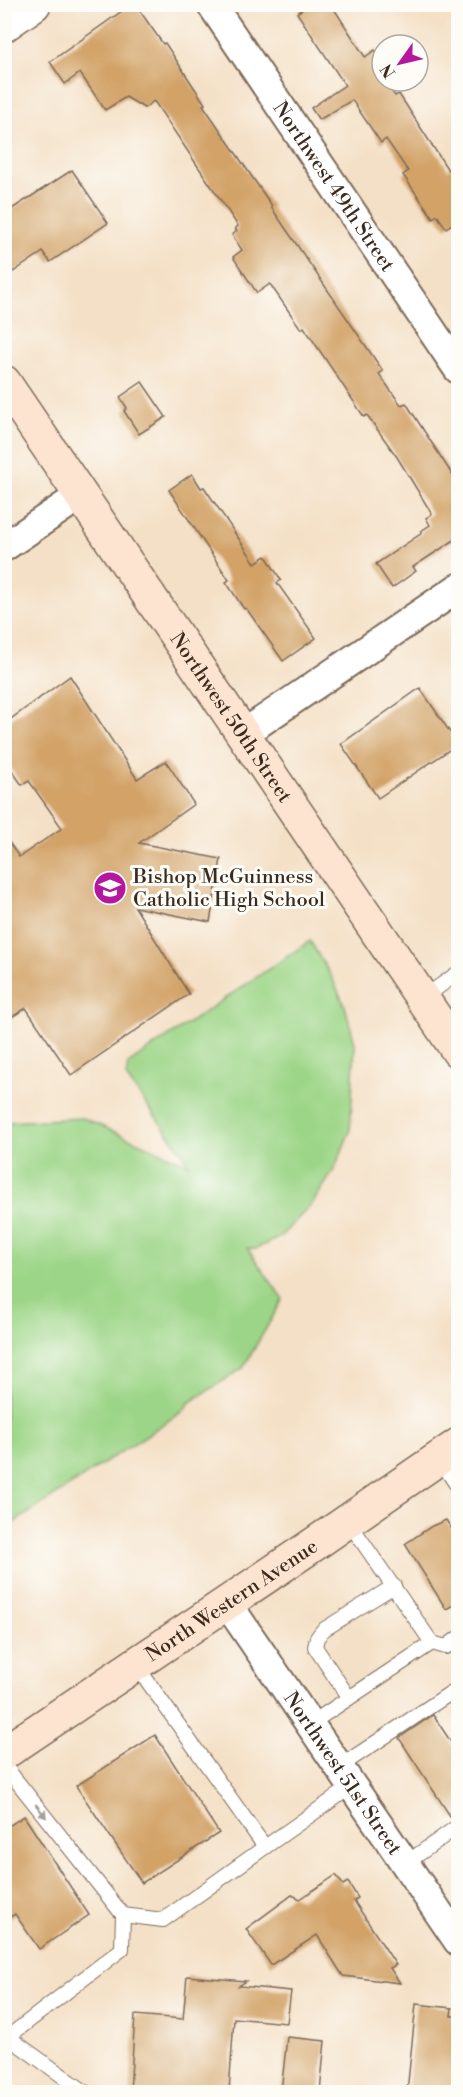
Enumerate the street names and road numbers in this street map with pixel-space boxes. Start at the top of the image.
street label: Northwest 49th Street [267,97,399,277]
street label: Northwest 50th Street [164,628,297,808]
street label: North Western Avenue [141,1534,323,1668]
street label: Northwest 51st Street [277,1687,407,1860]

